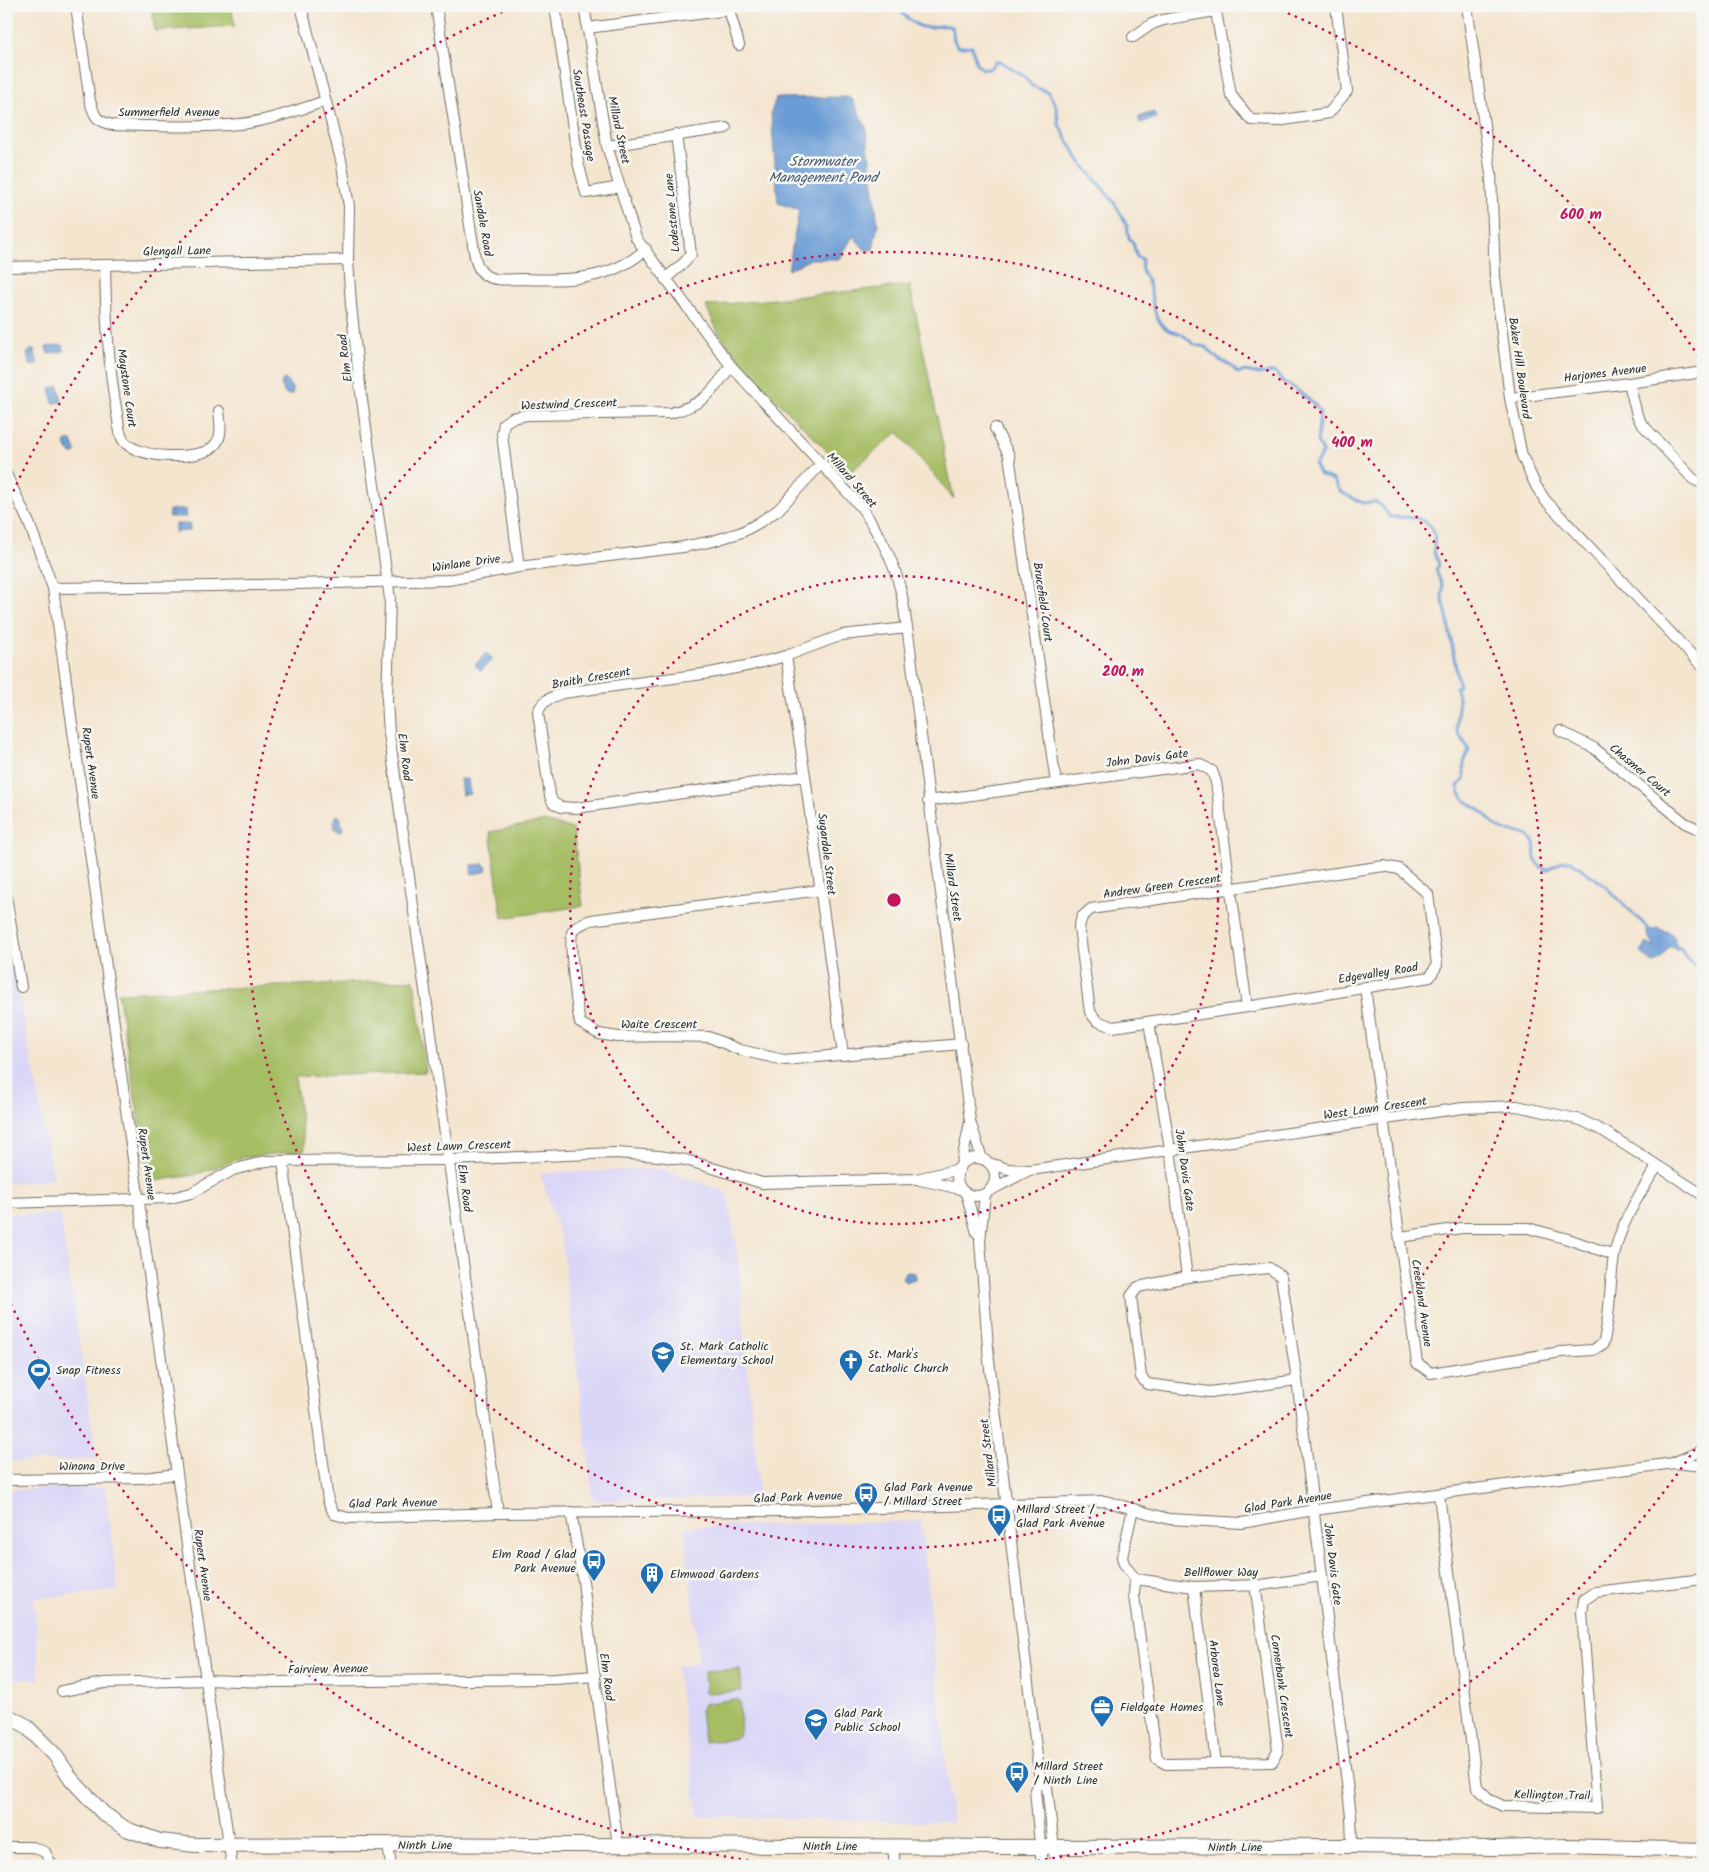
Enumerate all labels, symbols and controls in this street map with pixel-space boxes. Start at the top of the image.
street label: Southeast Passage [567,67,600,163]
street label: Millard Street [602,94,635,166]
street label: Summerfield Avenue [118,103,220,122]
water label: Stormwater Management Pond [769,151,880,189]
street label: Lodestone Lane [660,172,685,253]
street label: Sandale Road [467,188,498,259]
text: 600 m [1560,203,1602,227]
street label: Glengall Lane [143,241,212,262]
street label: Baker Hill Boulevard [1503,316,1536,421]
street label: Elm Road [333,332,358,383]
street label: Maystone Court [112,347,141,429]
street label: Harjones Avenue [1563,359,1648,388]
street label: Westwind Crescent [521,393,618,416]
text: 400 m [1331,431,1373,455]
street label: Millard Street [822,448,882,513]
street label: Winlane Drive [431,549,502,578]
street label: Brucefield Court [1027,561,1058,644]
text: 200 m [1102,660,1144,684]
street label: Braith Crescent [550,662,632,695]
street label: Rupert Avenue [76,726,105,801]
street label: Elm Road [392,732,417,783]
street label: Chasmer Court [1605,739,1675,802]
street label: John Davis Gate [1105,744,1190,773]
street label: Sugardale Street [812,812,841,897]
street label: Millard Street [938,852,967,923]
street label: Andrew Green Crescent [1102,869,1223,904]
centre of rings [885,891,903,909]
street label: Edgevalley Road [1337,958,1420,989]
street label: Waite Crescent [621,1015,697,1034]
street label: West Lawn Crescent [1322,1092,1428,1125]
street label: Rupert Avenue [132,1127,161,1202]
street label: John Davis Gate [1169,1128,1200,1213]
street label: West Lawn Crescent [407,1135,512,1158]
street label: Elm Road [452,1163,477,1214]
street label: Creekland Avenue [1406,1258,1437,1349]
place label: St. Mark Catholic Elementary School [680,1337,773,1370]
school or university icon: St. Mark Catholic Elementary School [650,1340,676,1374]
place label: St. Mark's Catholic Church [868,1345,948,1378]
church icon: St. Mark's Catholic Church [838,1348,864,1382]
sports icon: Snap Fitness [26,1357,52,1391]
place label: Snap Fitness [56,1361,121,1380]
street label: Millard Street [975,1417,1002,1488]
street label: Winona Drive [59,1457,126,1476]
place label: Glad Park Avenue / Millard Street [884,1478,973,1511]
bus stop icon: Glad Park Avenue / Millard Street [853,1481,879,1515]
street label: Glad Park Avenue [753,1486,843,1509]
street label: Glad Park Avenue [1243,1486,1334,1519]
street label: Glad Park Avenue [349,1493,438,1514]
place label: Millard Street / Glad Park Avenue [1016,1500,1105,1533]
bus stop icon: Millard Street / Glad Park Avenue [986,1503,1012,1537]
street label: John Davis Gate [1318,1522,1347,1607]
street label: Rupert Avenue [188,1528,217,1603]
place label: Elm Road / Glad Park Avenue [492,1545,577,1578]
bus stop icon: Elm Road / Glad Park Avenue [581,1548,607,1582]
building icon: Elmwood Gardens [639,1561,665,1595]
street label: Bellflower Way [1184,1563,1258,1582]
place label: Elmwood Gardens [670,1565,759,1584]
street label: Cornerbank Crescent [1265,1633,1298,1740]
street label: Arborea Lane [1203,1639,1230,1708]
street label: Elm Road [594,1652,619,1703]
street label: Fairview Avenue [288,1659,369,1680]
office icon: Fieldgate Homes [1089,1694,1115,1728]
place label: Fieldgate Homes [1120,1698,1203,1717]
place label: Glad Park Public School [834,1704,901,1737]
school or university icon: Glad Park Public School [803,1707,829,1741]
place label: Millard Street / Ninth Line [1034,1757,1103,1790]
bus stop icon: Millard Street / Ninth Line [1004,1760,1030,1794]
street label: Kellington Trail [1514,1785,1590,1806]
street label: Ninth Line [398,1836,453,1855]
street label: Ninth Line [803,1837,858,1856]
street label: Ninth Line [1208,1838,1263,1857]

